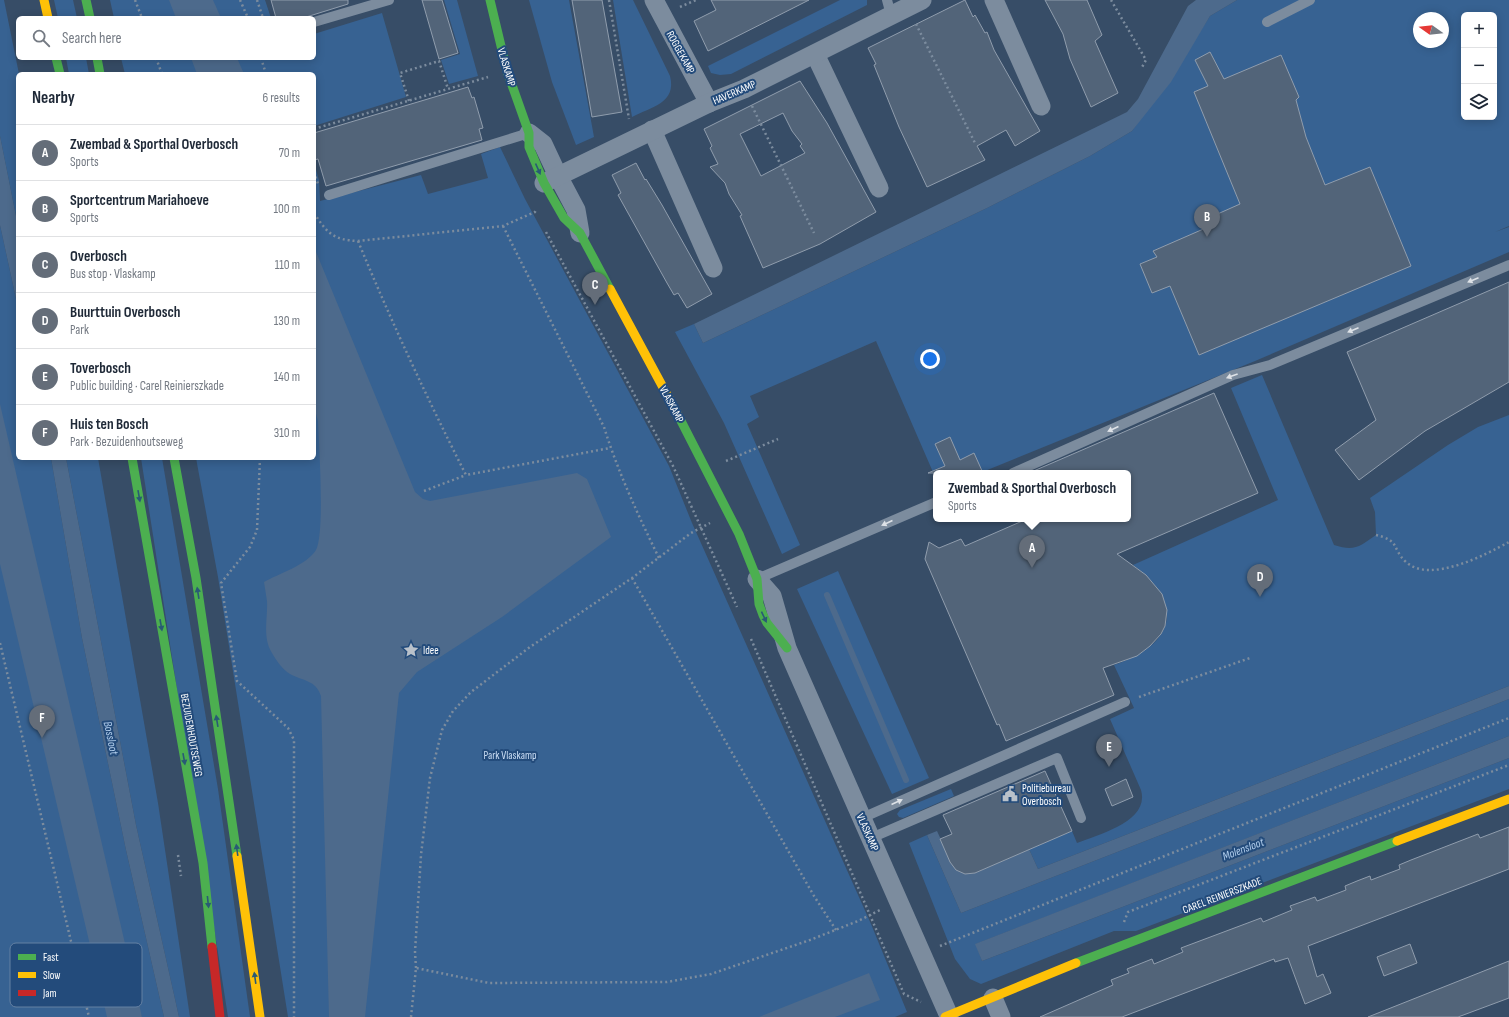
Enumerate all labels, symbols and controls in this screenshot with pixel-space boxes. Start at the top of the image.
north arrow [1413,12,1449,48]
map controls [1461,12,1497,120]
button: + [1461,12,1497,48]
search box [16,16,316,60]
icon: search [30,27,52,49]
text: Search here [62,29,122,48]
street label: ROGGEKAMP [664,29,698,76]
street label: VLASKAMP [495,46,519,88]
button: − [1461,48,1497,84]
street label: HAVERKAMP [711,77,758,107]
button: layers [1461,84,1497,120]
text: Nearby [32,88,75,108]
text: 6 results [262,90,300,106]
text: Zwembad & Sporthal Overbosch [70,135,238,154]
text: A [42,145,48,161]
text: 70 m [279,145,300,161]
text: Sports [70,154,99,170]
one-way arrow [536,164,542,176]
text: Sportcentrum Mariahoeve [70,191,209,210]
text: B [42,201,48,217]
text: 100 m [273,201,300,217]
pin: B [1194,204,1220,237]
text: Sports [70,210,99,226]
text: Overbosch [70,247,127,266]
text: C [42,257,48,273]
text: 110 m [275,257,300,273]
text: Bus stop · Vlaskamp [70,266,156,282]
pin: C [582,272,608,305]
one-way arrow [1467,276,1479,283]
text: Buurttuin Overbosch [70,303,180,322]
text: D [42,313,48,329]
text: 130 m [274,313,300,329]
text: Park [70,322,89,338]
one-way arrow [1348,327,1359,333]
your location [920,349,940,369]
text: Toverbosch [70,359,131,378]
text: E [42,369,48,385]
text: 140 m [274,369,300,385]
one-way arrow [1225,374,1237,380]
text: Public building · Carel Reinierszkade [70,378,224,394]
street label: VLASKAMP [657,384,687,425]
text: Huis ten Bosch [70,415,148,434]
text: F [42,425,48,441]
text: 310 m [274,425,300,441]
one-way arrow [1107,425,1119,432]
text: Park · Bezuidenhoutseweg [70,434,183,450]
popup [933,470,1131,522]
text: Zwembad & Sporthal Overbosch [948,479,1116,498]
one-way arrow [136,490,142,503]
text: Sports [948,498,977,514]
one-way arrow [881,520,893,526]
pin: A [1019,535,1045,568]
pin: D [1247,564,1273,597]
one-way arrow [195,587,201,599]
one-way arrow [761,611,767,622]
one-way arrow [158,619,164,631]
place icon: Idee [402,641,420,659]
place label: Idee [423,644,439,657]
street label: BEZUIDENHOUTSEWEG [178,692,205,778]
pin: F [29,705,55,738]
one-way arrow [214,715,220,727]
water label: Bossloot [100,720,121,757]
pin: E [1096,734,1122,767]
park label: Park Vlaskamp [483,749,537,762]
one-way arrow [182,753,188,765]
place label: Politiebureau Overbosch [1022,782,1071,808]
public building icon: Politiebureau Overbosch [1001,785,1019,803]
one-way arrow [892,799,903,805]
street label: VLASKAMP [854,812,882,853]
water label: Molensloot [1220,835,1267,864]
one-way arrow [234,844,240,856]
street label: CAREL REINIERSZKADE [1181,874,1264,917]
one-way arrow [204,896,211,908]
legend [10,943,142,1007]
text: Fast [43,951,59,964]
text: Slow [43,969,60,982]
one-way arrow [252,972,258,984]
text: Jam [42,987,57,1000]

